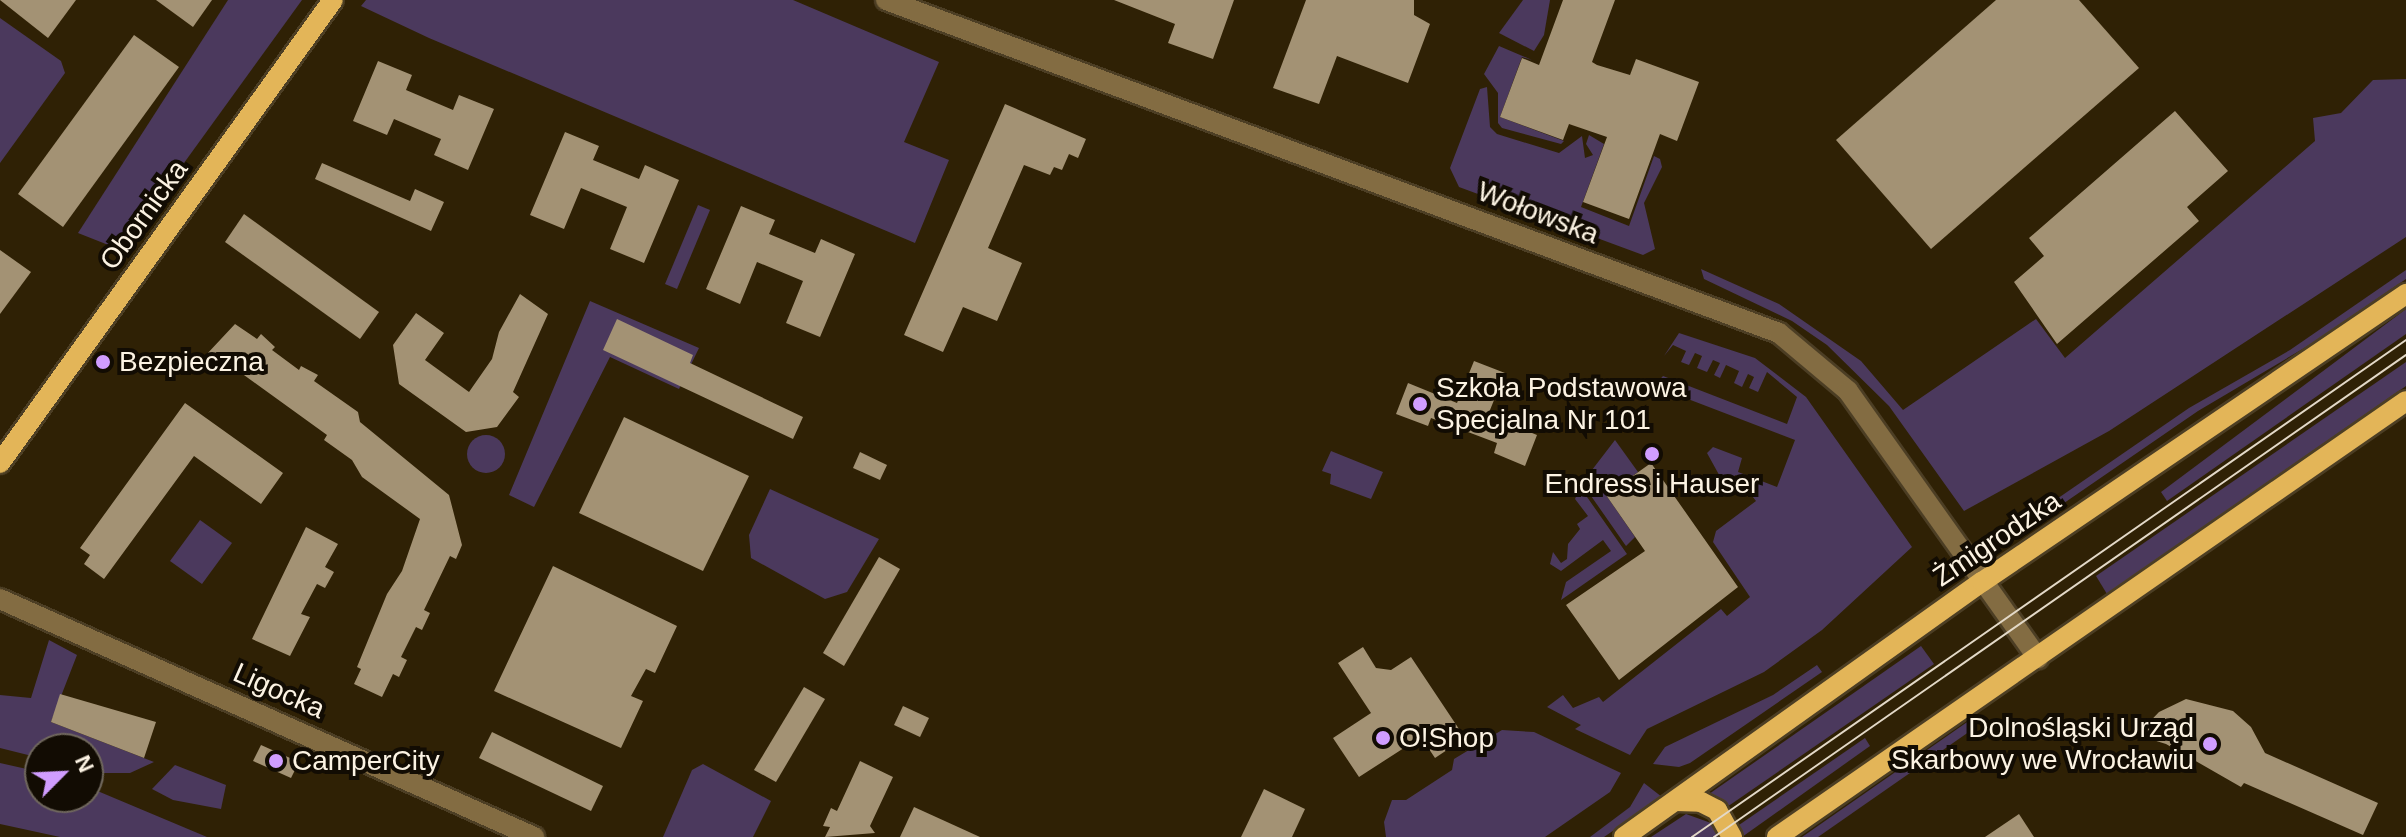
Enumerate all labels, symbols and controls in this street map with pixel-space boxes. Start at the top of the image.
street label: Obornicka [93,154,195,276]
street label: Wołowska [1473,175,1603,251]
place label: Bezpieczna [119,345,264,379]
marker: Bezpieczna [94,353,112,371]
place label: Szkoła Podstawowa Specjalna Nr 101 [1436,371,1687,437]
marker: Szkoła Podstawowa Specjalna Nr 101 [1411,395,1429,413]
marker: Endress i Hauser [1643,445,1661,463]
place label: Endress i Hauser [1545,467,1759,501]
street label: Żmigrodzka [1927,484,2067,594]
street label: Ligocka [228,656,330,726]
place label: Dolnośląski Urząd Skarbowy we Wrocławiu [1891,711,2194,777]
place label: O!Shop [1399,721,1494,755]
marker: O!Shop [1374,729,1392,747]
north arrow [24,733,104,813]
marker: Dolnośląski Urząd Skarbowy we Wrocławiu [2201,735,2219,753]
place label: CamperCity [292,744,440,778]
text: N [70,751,99,776]
marker: CamperCity [267,752,285,770]

